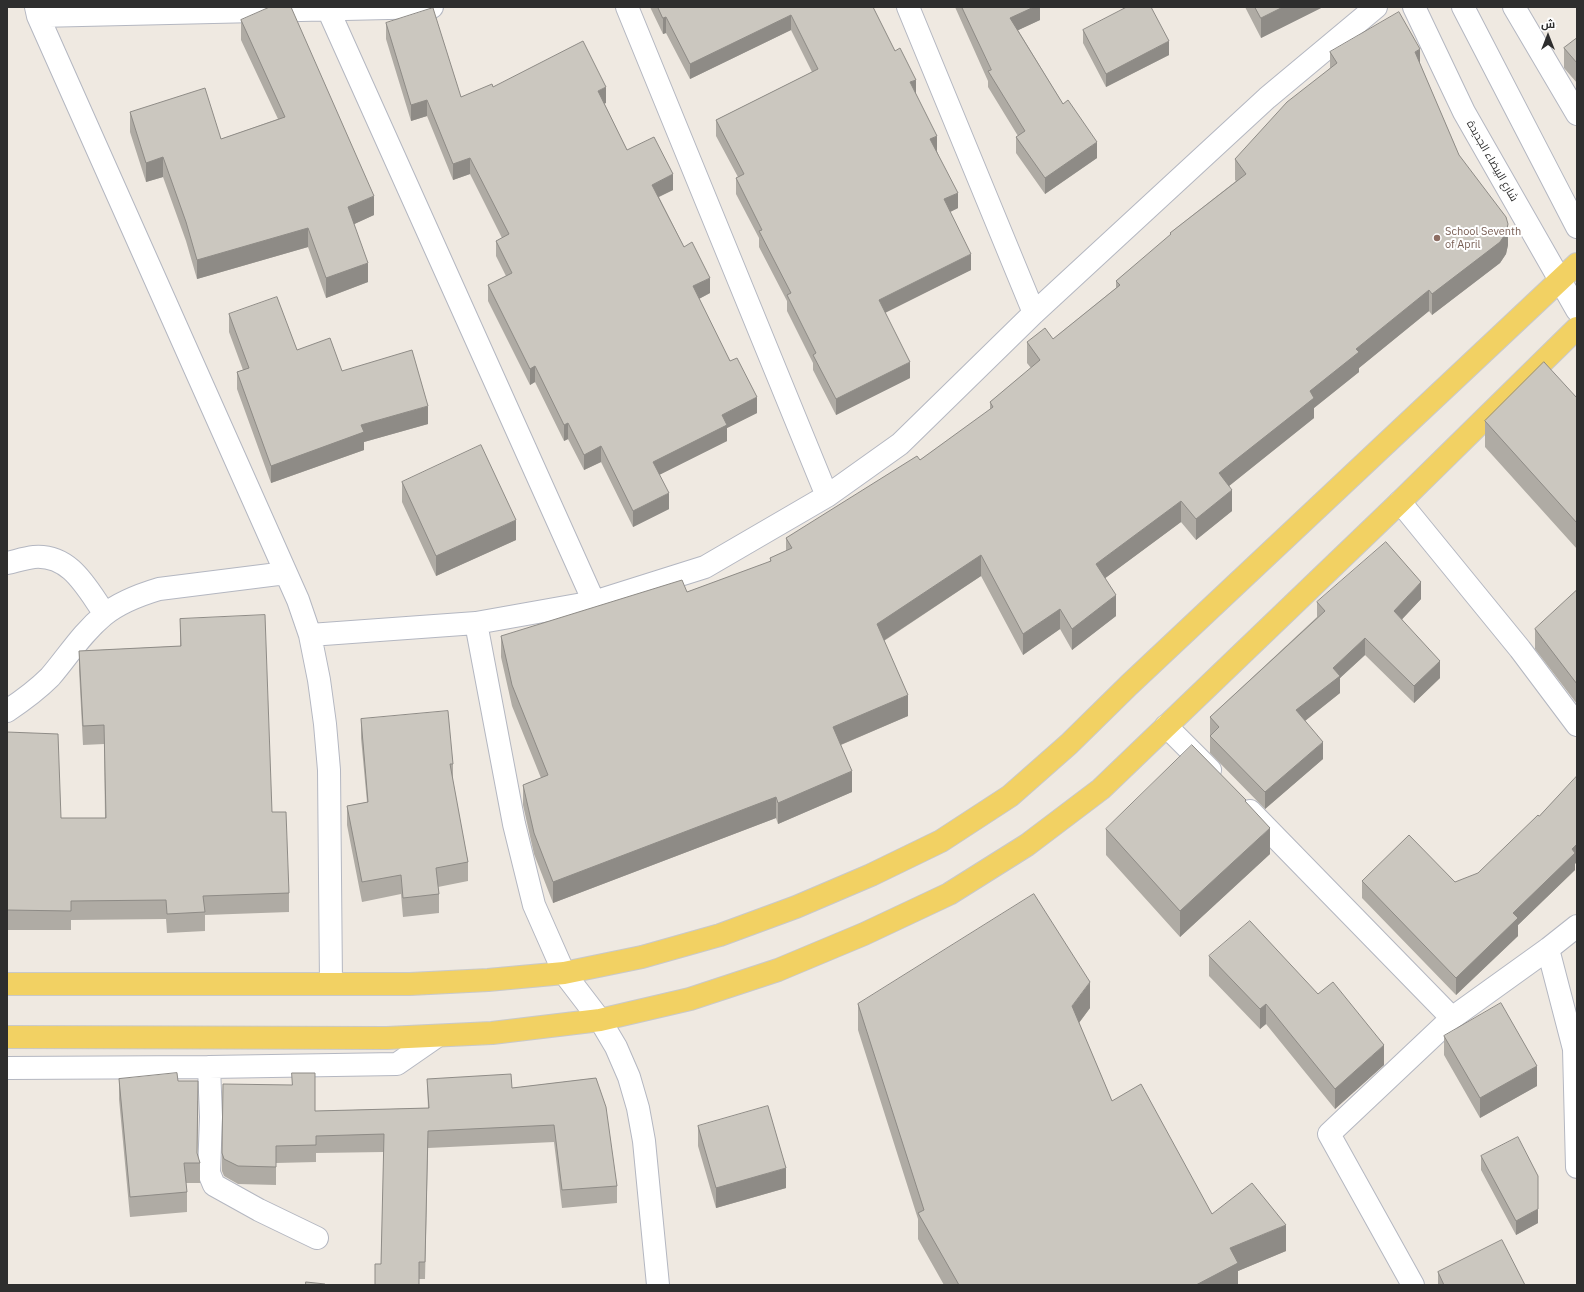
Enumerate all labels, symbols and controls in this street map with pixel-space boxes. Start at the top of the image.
north arrow [1528,16,1568,56]
text: ش [1541,17,1555,31]
street label: شارع البيضاء الجديدة [1463,118,1521,204]
place label: School Seventh of April [1445,225,1521,251]
marker: School Seventh of April [1432,233,1442,243]

